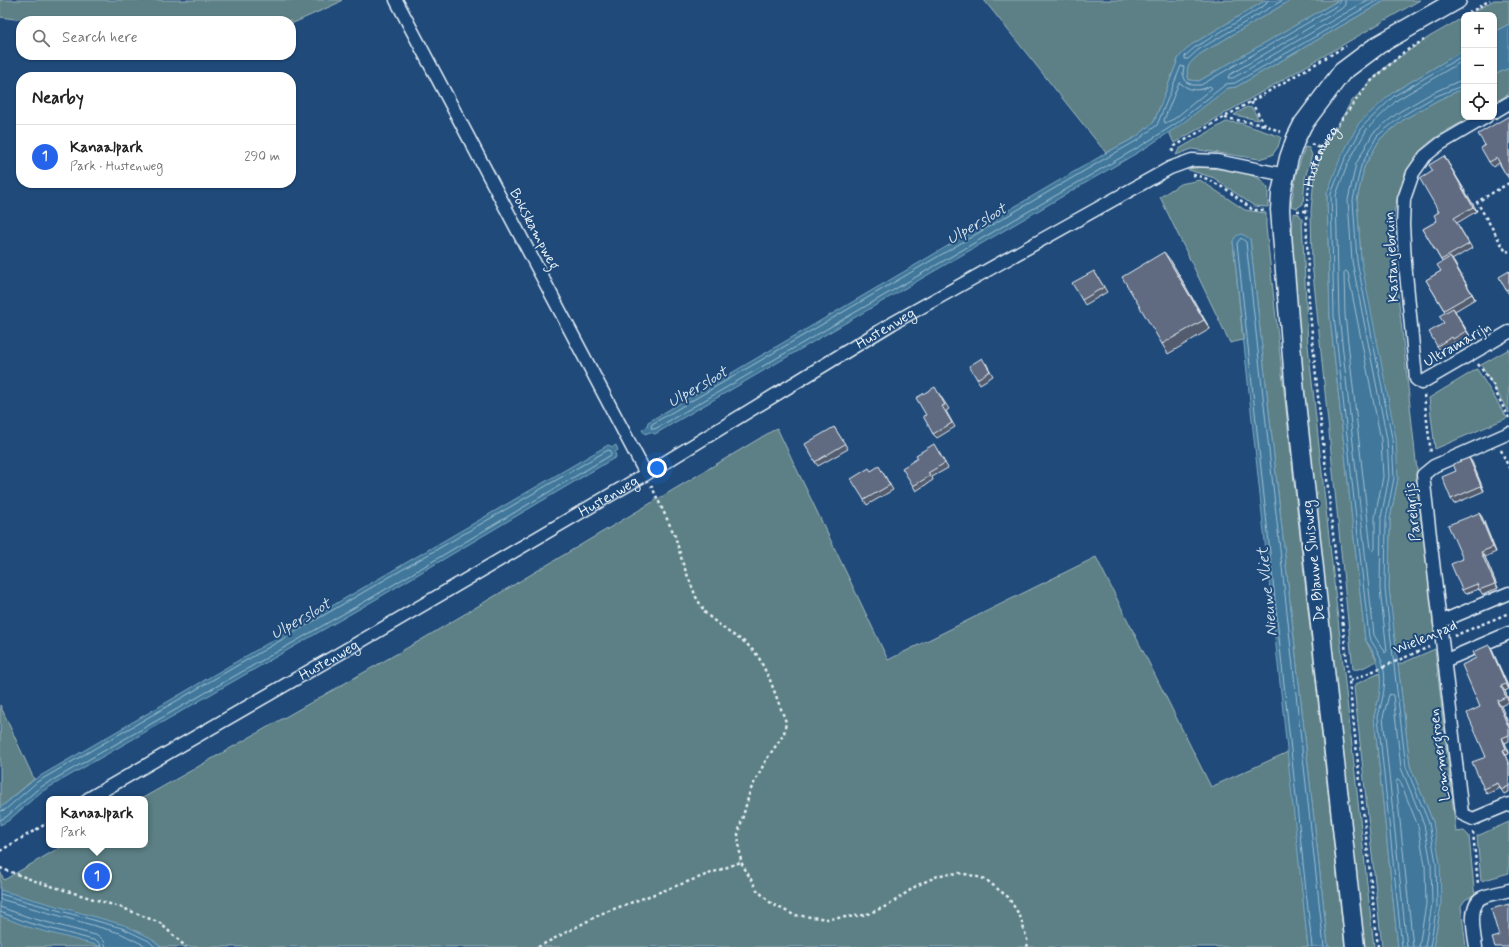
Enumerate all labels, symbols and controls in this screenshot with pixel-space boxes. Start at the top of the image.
map controls [1461,12,1497,120]
button: + [1461,12,1497,48]
search box [16,16,296,60]
icon: search [30,27,52,49]
text: Search here [62,28,138,48]
button: − [1461,48,1497,84]
button: locate [1461,84,1497,120]
text: Nearby [32,87,84,109]
street label: Hustenweg [1300,122,1345,188]
text: Kanaalpark [70,138,143,158]
text: 1 [42,148,48,165]
text: 290 m [244,148,280,165]
text: Park · Hustenweg [70,158,163,175]
street label: Bokskampweg [503,185,564,274]
water label: Ulpersloot [943,197,1013,250]
street label: Kastanjebruin [1380,211,1404,303]
street label: Hustenweg [852,304,920,354]
street label: Ultramarijn [1420,317,1495,372]
water label: Ulpersloot [664,360,734,413]
your location [647,458,667,478]
street label: Hustenweg [575,472,643,522]
street label: Parelgrijs [1400,481,1426,542]
street label: De Blauwe Sluisweg [1298,499,1331,623]
water label: Nieuwe Vliet [1252,545,1283,638]
water label: Ulpersloot [267,592,337,645]
street label: Wielenpad [1390,616,1460,660]
street label: Hustenweg [296,635,363,686]
street label: Lommergroen [1424,707,1457,802]
popup [46,796,148,848]
text: Kanaalpark [60,804,134,824]
text: Park [60,824,86,841]
pin: 1 [84,861,110,891]

